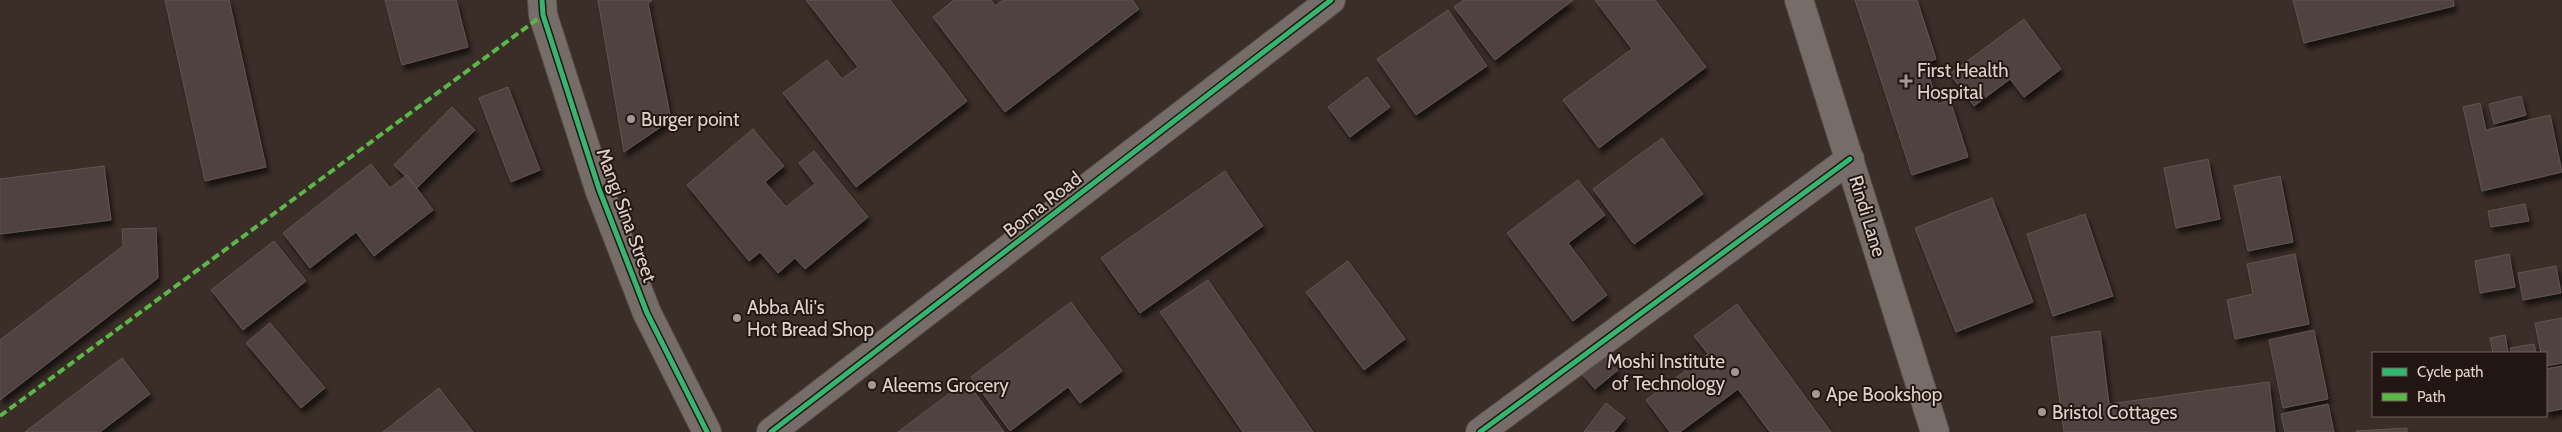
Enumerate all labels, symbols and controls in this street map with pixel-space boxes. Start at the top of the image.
place label: First Health Hospital [1917,59,2008,104]
marker: First Health Hospital [1899,74,1913,88]
place label: Burger point [641,108,740,131]
marker: Burger point [625,113,637,125]
street label: Mangi Sina Street [592,145,662,286]
street label: Boma Road [999,167,1086,242]
street label: Rindi Lane [1844,173,1891,260]
place label: Abba Ali's Hot Bread Shop [747,296,874,341]
marker: Abba Ali's Hot Bread Shop [731,312,743,324]
place label: Moshi Institute of Technology [1607,350,1725,395]
legend [2372,352,2547,417]
text: Cycle path [2417,363,2483,381]
marker: Moshi Institute of Technology [1729,366,1741,378]
place label: Aleems Grocery [882,374,1009,397]
marker: Aleems Grocery [866,379,878,391]
place label: Ape Bookshop [1826,383,1942,406]
marker: Ape Bookshop [1810,388,1822,400]
text: Path [2417,388,2446,406]
place label: Bristol Cottages [2052,401,2178,424]
marker: Bristol Cottages [2036,406,2048,418]

